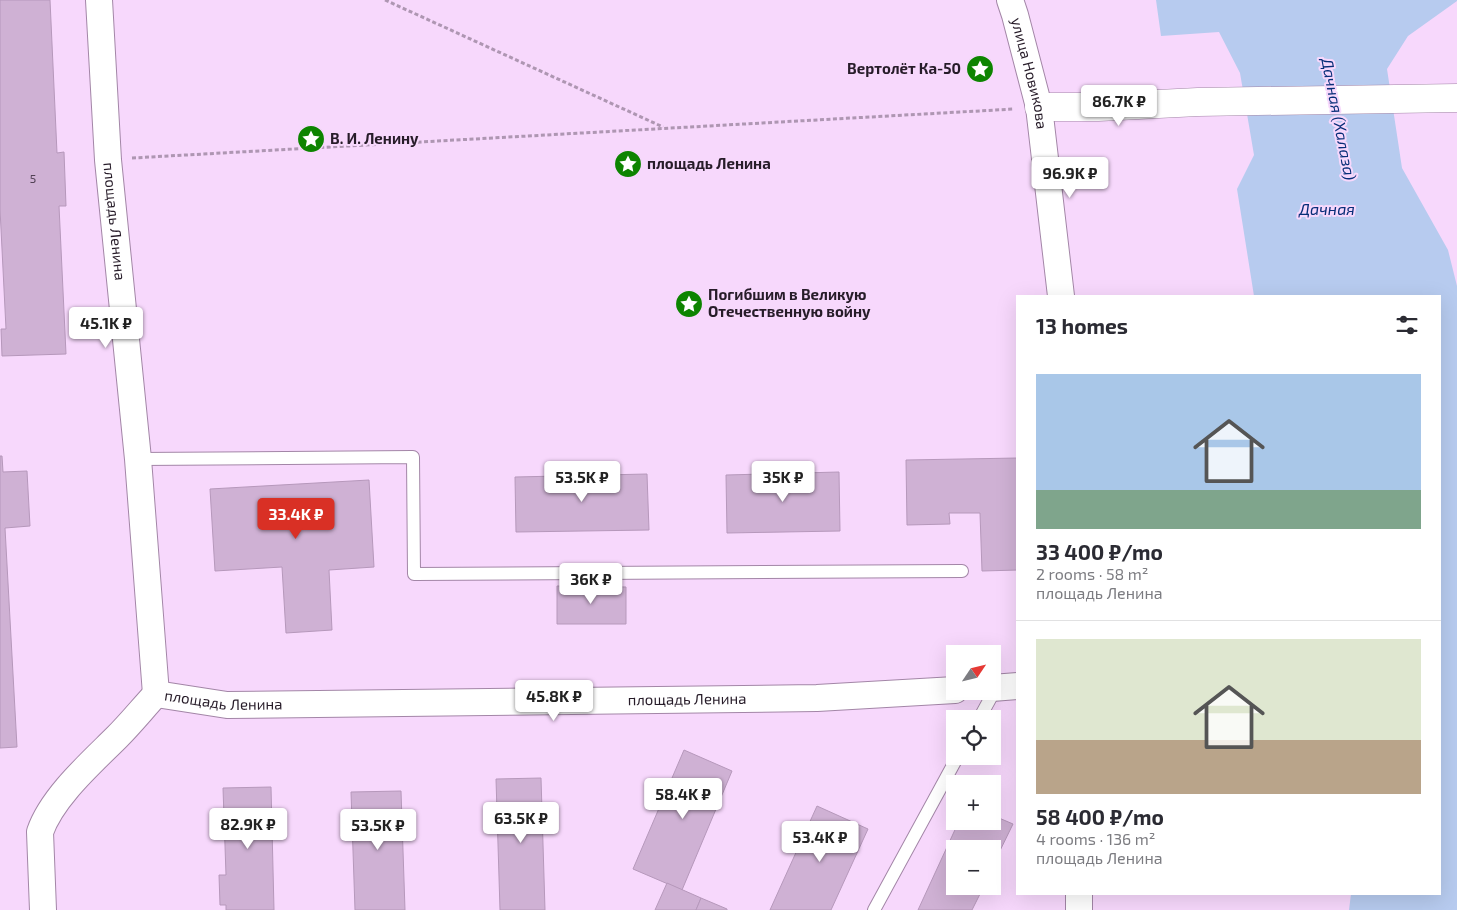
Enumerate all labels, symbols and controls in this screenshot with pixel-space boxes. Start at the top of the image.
street label: улица Новикова [1007,15,1052,130]
place icon: Вертолёт Ка-50 [965,54,995,84]
water label: Дачная (Халаза) [1318,55,1361,182]
place label: Вертолёт Ка-50 [847,59,961,77]
pin: 86.7K ₽ [1073,84,1165,127]
text: 86.7K ₽ [1092,91,1146,110]
place icon: В. И. Ленину [296,124,326,154]
place label: В. И. Ленину [330,129,419,147]
place icon: площадь Ленина [613,149,643,179]
place label: площадь Ленина [647,154,771,172]
pin: 96.9K ₽ [1024,156,1116,199]
street label: площадь Ленина [100,161,130,281]
text: 96.9K ₽ [1042,163,1098,182]
house number: 5 [30,171,36,185]
water label: Дачная [1298,199,1355,218]
place label: Погибшим в Великую Отечественную войну [708,285,871,320]
place icon: Погибшим в Великую Отечественную войну [674,289,704,319]
pin: 45.1K ₽ [60,306,152,349]
icon: filters [1393,311,1421,339]
text: 45.1K ₽ [80,313,132,332]
text: 13 homes [1036,313,1128,338]
icon: home [1184,406,1274,496]
pin: 53.5K ₽ [536,460,628,503]
pin: 35K ₽ [748,460,818,503]
text: 53.5K ₽ [555,467,609,486]
text: 35K ₽ [763,467,803,486]
pin: 33.4K ₽ [250,498,342,540]
text: 33.4K ₽ [268,504,324,523]
text: 33 400 ₽/mo [1036,539,1163,564]
pin: 36K ₽ [556,562,626,605]
text: 2 rooms · 58 m² [1036,564,1149,583]
text: 36K ₽ [570,569,612,588]
text: площадь Ленина [1036,583,1163,602]
north arrow [946,645,1001,700]
map controls [946,645,1001,895]
icon: home [1184,672,1274,762]
pin: 45.8K ₽ [508,680,600,722]
street label: площадь Ленина [163,685,283,713]
text: 45.8K ₽ [526,686,582,705]
street label: площадь Ленина [628,689,747,708]
button: locate [946,710,1001,765]
button: + [946,775,1001,830]
pin: 58.4K ₽ [637,778,729,820]
text: 58.4K ₽ [655,784,711,803]
pin: 63.5K ₽ [475,802,567,844]
text: 58 400 ₽/mo [1036,804,1164,829]
pin: 82.9K ₽ [202,808,294,850]
pin: 53.5K ₽ [332,808,424,851]
text: 63.5K ₽ [494,808,548,827]
text: 82.9K ₽ [220,814,276,833]
text: 53.5K ₽ [351,815,405,834]
pin: 53.4K ₽ [774,820,866,863]
text: 53.4K ₽ [793,827,847,846]
text: 4 rooms · 136 m² [1036,829,1155,848]
button: − [946,840,1001,895]
text: площадь Ленина [1036,848,1163,867]

